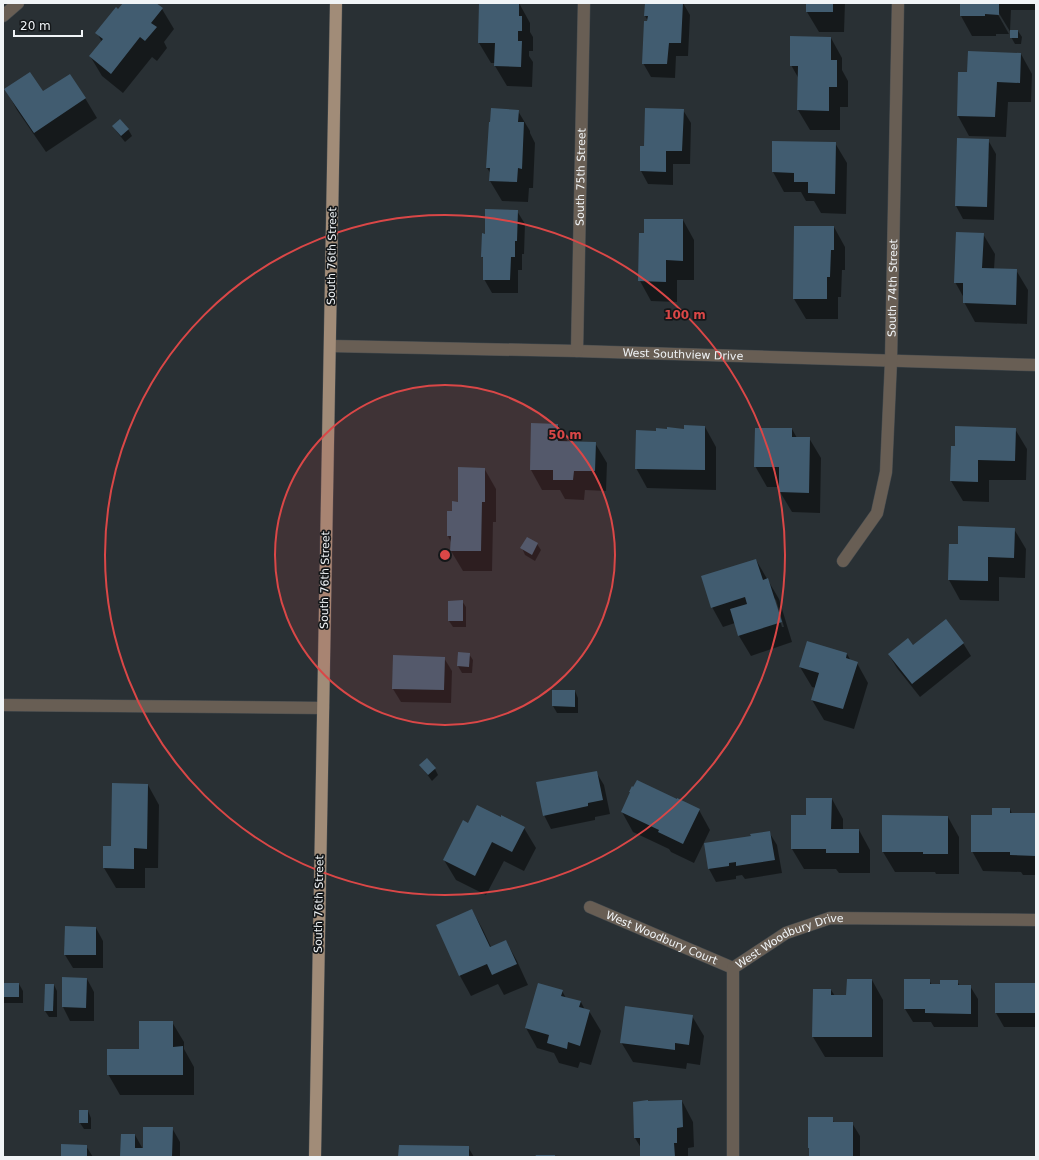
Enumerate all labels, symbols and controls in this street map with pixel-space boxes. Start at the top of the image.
scale bar [14,12,82,38]
text: 20 m [20,19,51,33]
street label: South 75th Street [573,127,588,226]
street label: South 76th Street [325,206,339,305]
street label: South 74th Street [885,238,900,337]
text: 100 m [664,308,706,322]
street label: West Southview Drive [622,346,744,363]
text: 50 m [548,428,582,442]
street label: South 76th Street [318,530,332,629]
centre of rings [438,548,452,562]
street label: South 76th Street [312,854,326,953]
street label: West Woodbury Court [604,908,720,967]
street label: West Woodbury Drive [733,912,844,971]

